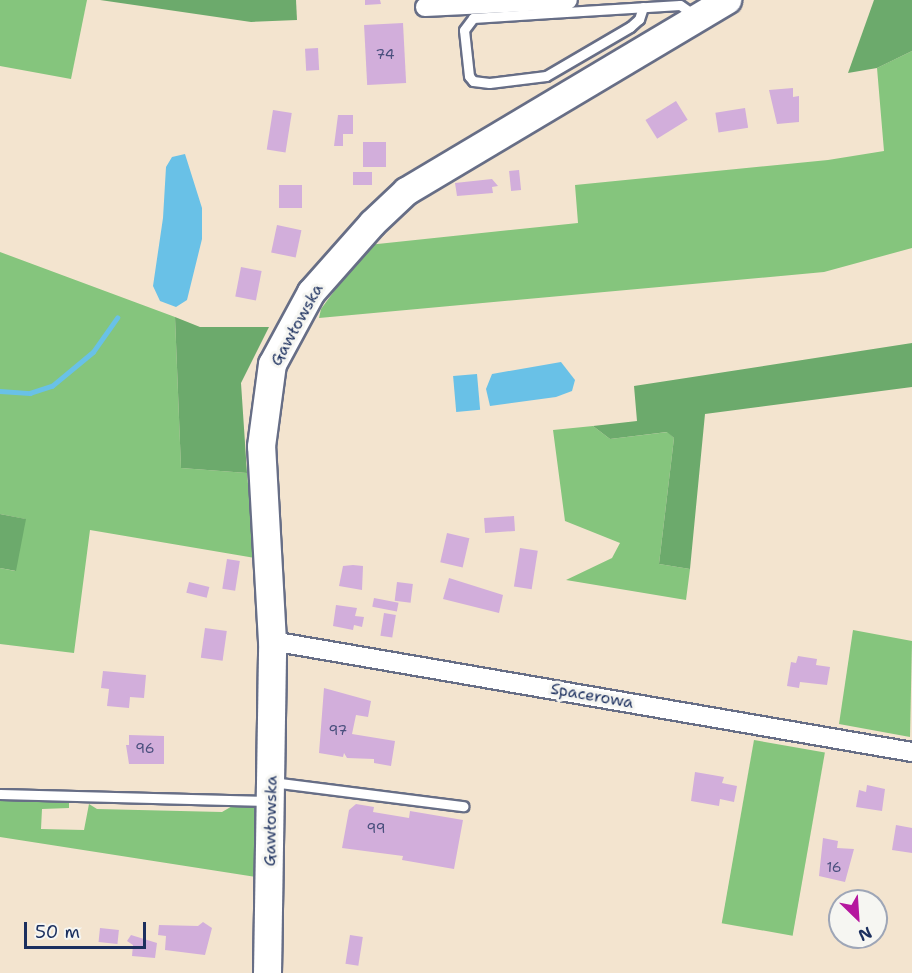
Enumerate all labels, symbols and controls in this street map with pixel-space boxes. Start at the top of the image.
house number: 74 [376,46,394,62]
street label: Gawłowska [267,281,327,369]
street label: Spacerowa [549,679,635,713]
house number: 97 [329,722,347,738]
house number: 96 [135,740,155,756]
street label: Gawłowska [261,775,281,867]
house number: 99 [366,820,386,836]
house number: 16 [826,859,842,875]
north arrow [828,889,888,949]
scale bar [27,910,148,948]
text: 50 m [35,920,80,944]
text: N [855,922,875,946]

